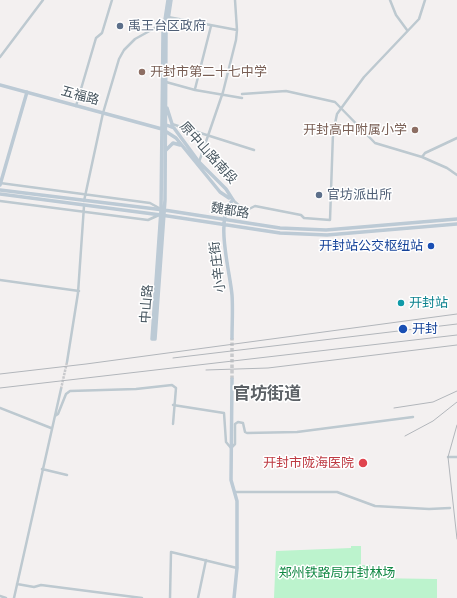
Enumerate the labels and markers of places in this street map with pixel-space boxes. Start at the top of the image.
place label: 禹王台区政府 [128,18,206,34]
marker: 禹王台区政府 [115,21,125,31]
place label: 开封市第二十七中学 [150,64,267,80]
marker: 开封市第二十七中学 [137,67,147,77]
place label: 开封高中附属小学 [303,122,407,138]
marker: 开封高中附属小学 [410,125,420,135]
place label: 官坊派出所 [327,187,392,203]
marker: 官坊派出所 [314,190,324,200]
place label: 开封站公交枢纽站 [319,238,423,254]
marker: 开封站公交枢纽站 [426,241,436,251]
place label: 开封站 [409,295,448,311]
marker: 开封站 [396,298,406,308]
place label: 开封 [412,321,438,337]
marker: 开封 [397,323,409,335]
place label: 开封市陇海医院 [263,455,354,471]
marker: 开封市陇海医院 [357,457,369,469]

